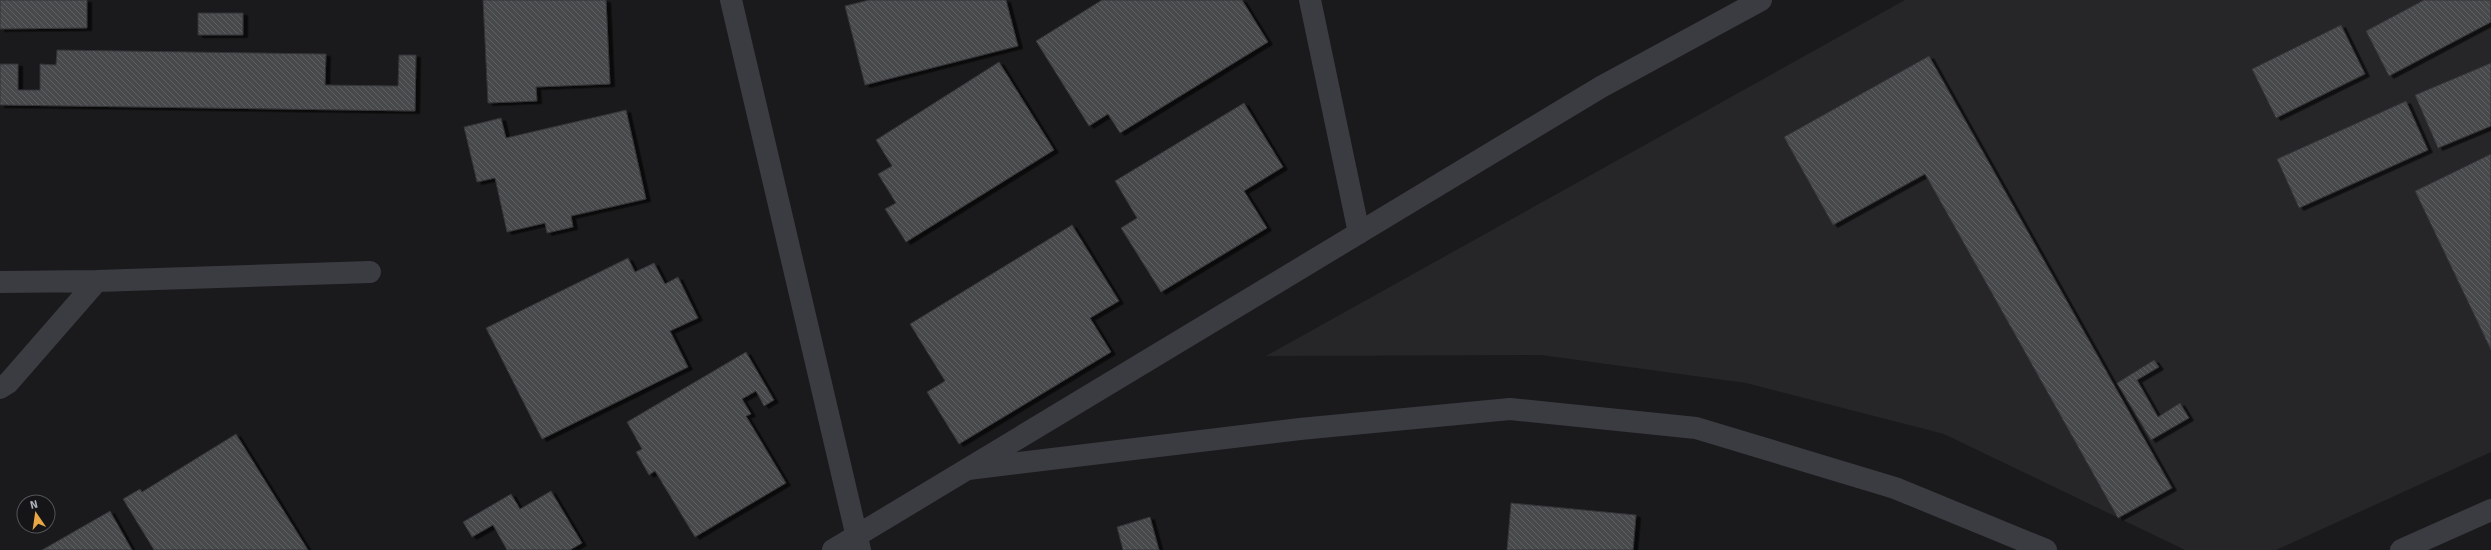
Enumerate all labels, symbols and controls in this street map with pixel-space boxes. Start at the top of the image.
north arrow [16,494,56,534]
text: N [29,498,39,512]

